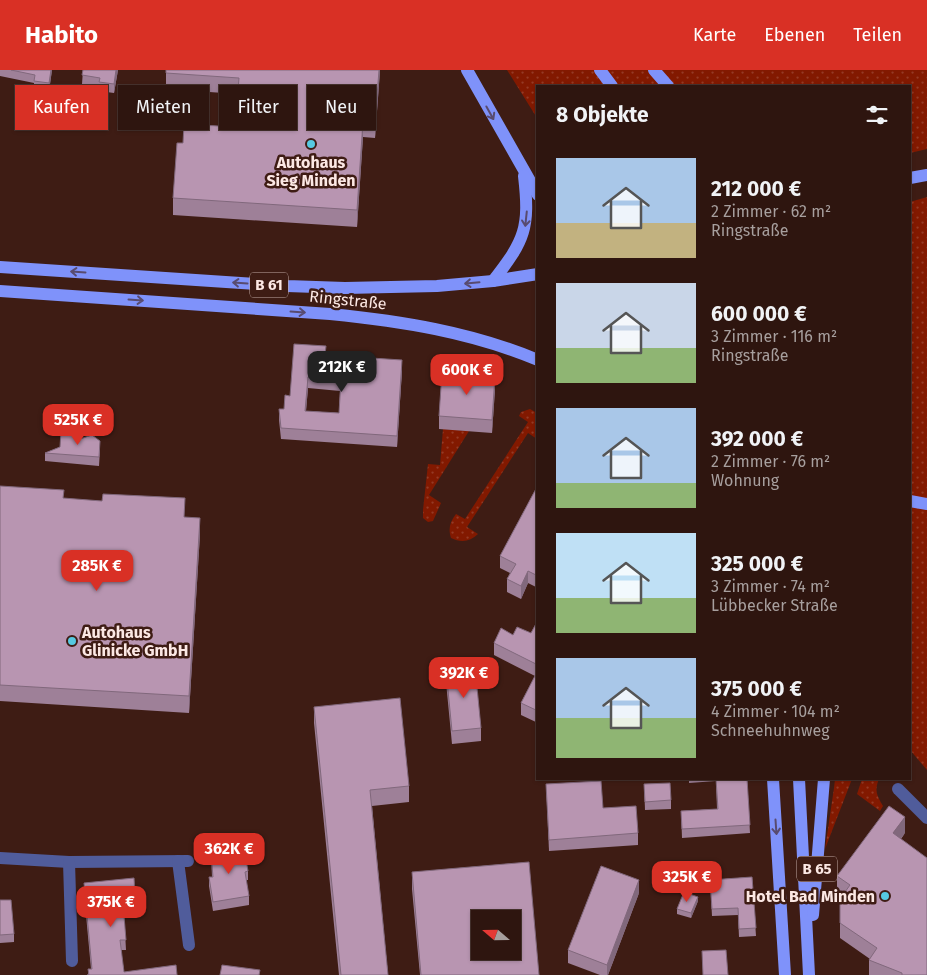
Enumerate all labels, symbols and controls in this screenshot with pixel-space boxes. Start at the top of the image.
text: Habito [25,21,98,49]
text: Karte [693,24,736,46]
text: Ebenen [764,24,825,46]
text: Teilen [853,24,902,46]
chip: Kaufen [15,85,108,130]
chip: Mieten [118,85,209,130]
chip: Filter [219,85,297,130]
chip: Neu [307,85,376,130]
icon: filters [863,101,891,129]
text: 8 Objekte [556,102,649,128]
one-way arrow [486,105,495,120]
marker: Autohaus Sieg Minden [305,138,317,150]
place label: Autohaus Sieg Minden [266,153,356,190]
text: 212 000 € [711,176,801,202]
icon: home [596,178,656,238]
text: 2 Zimmer · 62 m² [711,202,831,221]
one-way arrow [521,211,531,227]
text: Ringstraße [711,221,789,240]
one-way arrow [70,267,86,276]
road number: B 61 [250,272,288,298]
one-way arrow [232,278,248,287]
one-way arrow [464,278,480,288]
street label: Ringstraße [308,286,388,314]
one-way arrow [128,296,144,305]
text: 600 000 € [711,301,807,327]
icon: home [596,303,656,363]
one-way arrow [290,307,306,316]
text: 3 Zimmer · 116 m² [711,327,837,346]
text: Ringstraße [711,346,789,365]
pin: 212K € [301,350,383,393]
pin: 600K € [426,354,508,396]
text: 212K € [319,357,366,376]
text: 600K € [441,360,493,379]
pin: 525K € [37,404,119,446]
text: 525K € [54,410,102,429]
text: 392 000 € [711,426,803,452]
icon: home [596,428,656,488]
text: 2 Zimmer · 76 m² [711,452,830,471]
text: Wohnung [711,471,779,490]
pin: 285K € [56,550,138,592]
text: 325 000 € [711,551,803,577]
icon: home [596,553,656,613]
text: 285K € [72,556,122,575]
text: 3 Zimmer · 74 m² [711,577,830,596]
text: Lübbecker Straße [711,596,838,615]
place label: Autohaus Glinicke GmbH [81,623,188,660]
marker: Autohaus Glinicke GmbH [66,635,78,647]
pin: 392K € [423,656,505,699]
text: 392K € [440,663,488,682]
text: 375 000 € [711,676,802,702]
icon: home [596,678,656,738]
text: 4 Zimmer · 104 m² [711,702,840,721]
text: Schneehuhnweg [711,721,830,740]
one-way arrow [772,819,781,835]
pin: 362K € [188,832,270,875]
text: 362K € [205,839,253,858]
road number: B 65 [797,856,837,882]
pin: 325K € [646,860,728,903]
text: 325K € [663,867,711,886]
pin: 375K € [70,886,152,928]
place label: Hotel Bad Minden [746,887,875,906]
marker: Hotel Bad Minden [879,890,891,902]
text: 375K € [87,892,135,911]
north arrow [471,910,521,960]
map controls [471,910,521,960]

